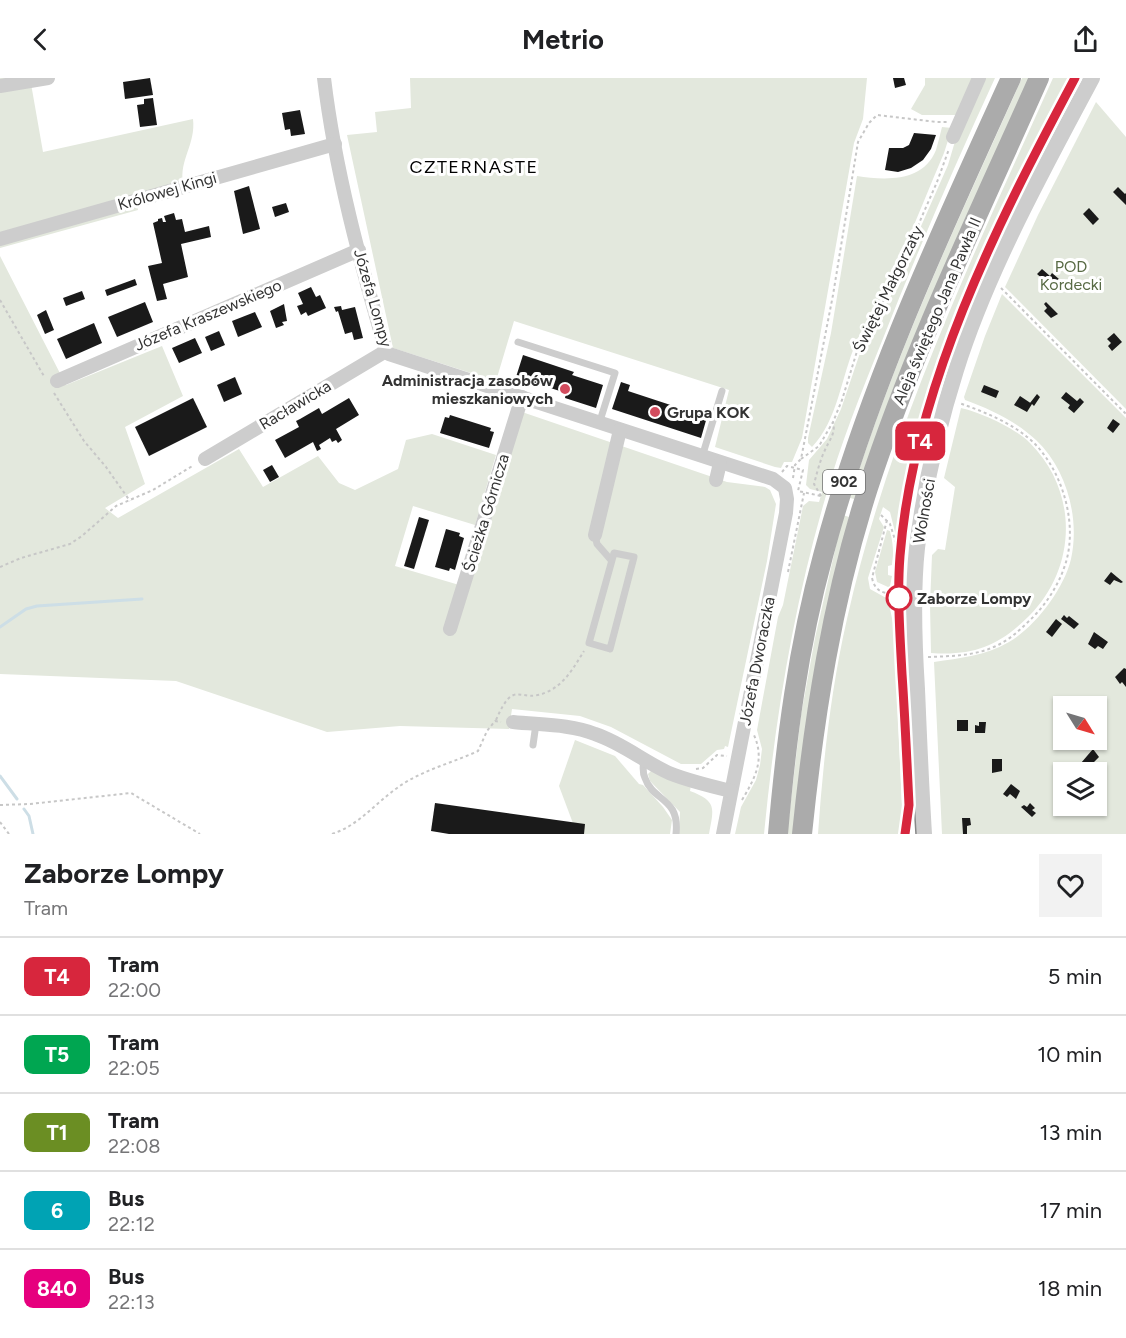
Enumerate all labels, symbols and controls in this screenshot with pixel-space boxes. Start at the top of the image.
icon: back [24,23,57,56]
text: Metrio [522,23,604,56]
icon: share [1069,23,1102,56]
district label: CZTERNASTE [409,156,539,178]
street label: Królowej Kingi [115,168,219,214]
street label: Aleja świętego Jana Pawła II [889,214,985,408]
street label: Świętej Małgorzaty [849,222,927,355]
street label: Józefa Lompy [350,247,396,350]
park label: POD Kordecki [1040,257,1102,294]
street label: Józefa Kraszewskiego [132,275,284,355]
place label: Administracja zasobów mieszkaniowych [382,371,554,408]
street label: Racławicka [256,376,334,434]
marker: Administracja zasobów mieszkaniowych [558,382,572,396]
place label: Grupa KOK [667,403,750,422]
marker: Grupa KOK [648,405,662,419]
line badge: T4 [893,422,947,460]
text: T4 [907,429,933,454]
street label: Ścieżka Górnicza [459,452,513,574]
road number: 902 [823,470,865,494]
street label: Wolności [909,477,939,545]
marker: Zaborze Lompy [886,585,912,611]
place label: Zaborze Lompy [917,589,1032,608]
street label: Józefa Dworaczka [735,595,779,727]
north arrow [1053,696,1107,750]
map controls [1053,696,1107,816]
button: layers [1053,762,1107,816]
button: heart [1039,854,1102,917]
text: Zaborze Lompy [24,856,224,890]
text: Tram [24,896,68,920]
text: Tram [108,951,159,978]
text: 5 min [1048,963,1102,990]
text: T4 [44,964,70,989]
text: 22:00 [108,978,161,1002]
text: Tram [108,1029,159,1056]
text: 10 min [1037,1041,1102,1068]
text: T5 [45,1042,69,1067]
text: 22:05 [108,1056,160,1080]
text: Tram [108,1107,159,1134]
text: 13 min [1039,1119,1102,1146]
text: T1 [46,1120,68,1145]
text: 22:08 [108,1134,161,1158]
text: Bus [108,1185,144,1212]
text: 17 min [1040,1197,1102,1224]
text: 6 [51,1198,63,1223]
text: 22:12 [108,1212,155,1236]
text: Bus [108,1263,144,1290]
text: 18 min [1038,1275,1102,1302]
text: 840 [37,1276,77,1301]
text: 22:13 [108,1290,155,1314]

